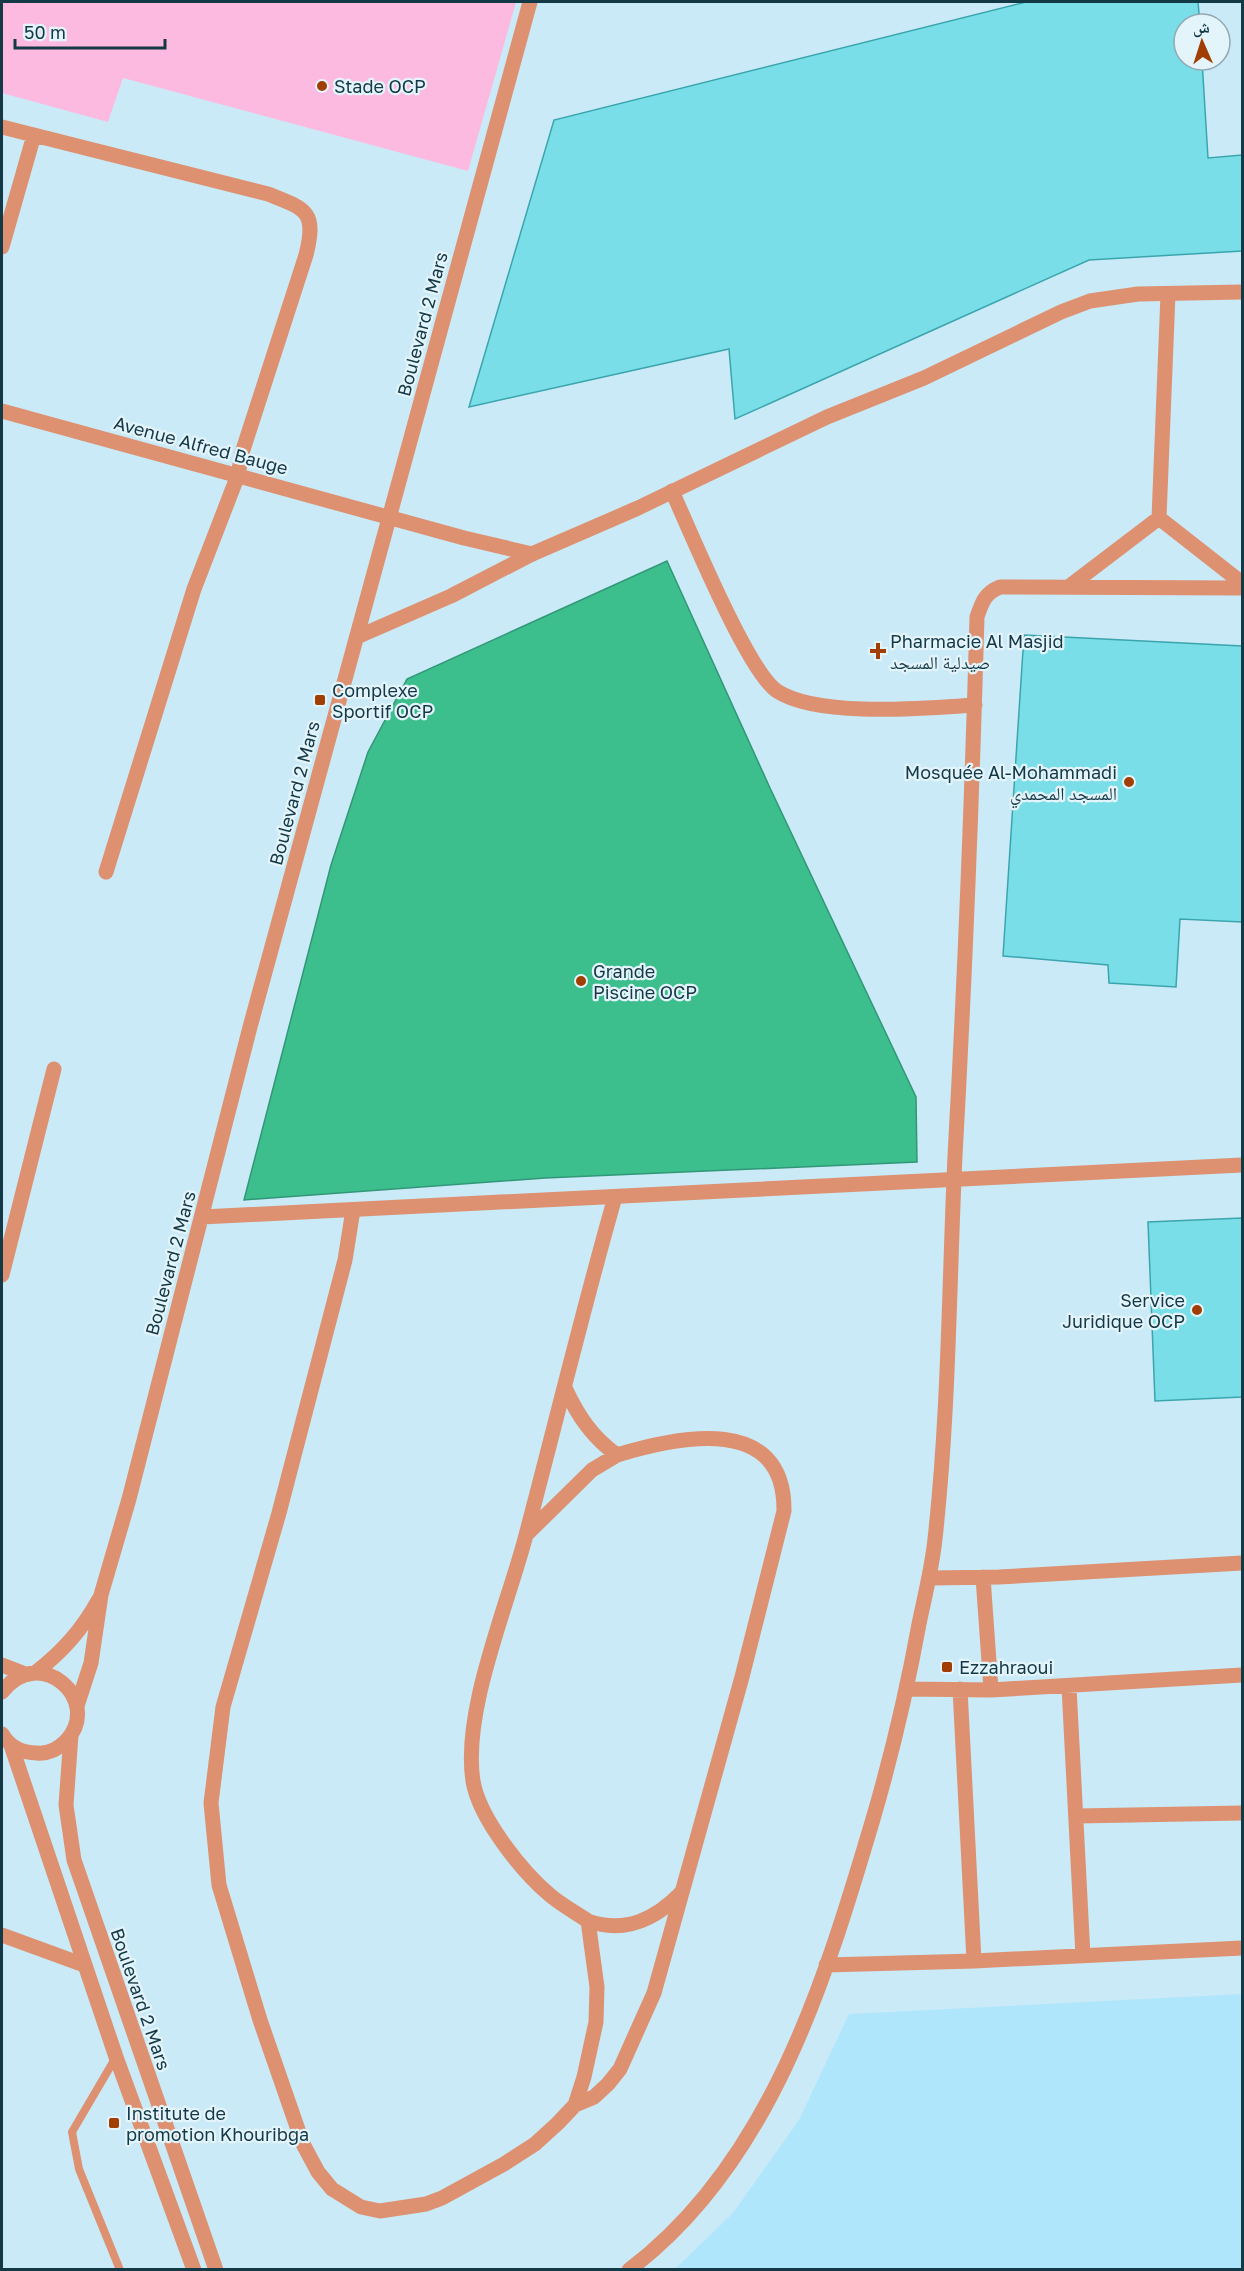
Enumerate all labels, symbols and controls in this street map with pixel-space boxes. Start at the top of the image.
scale bar [15,12,165,50]
north arrow [1172,12,1232,72]
text: ش [1192,17,1210,37]
text: 50 m [24,21,66,43]
place label: Stade OCP [334,75,426,97]
marker: Stade OCP [315,79,329,93]
street label: Boulevard 2 Mars [392,249,452,399]
street label: Avenue Alfred Bauge [112,411,290,479]
place label: Pharmacie Al Masjid صيدلية المسجد [890,630,1064,673]
marker: Pharmacie Al Masjid صيدلية المسجد [871,644,885,658]
place label: Complexe Sportif OCP [332,679,433,722]
marker: Complexe Sportif OCP [313,693,327,707]
street label: Boulevard 2 Mars [264,718,324,868]
place label: Mosquée Al-Mohammadi المسجد المحمدي [905,761,1117,809]
marker: Mosquée Al-Mohammadi المسجد المحمدي [1122,775,1136,789]
place label: Grande Piscine OCP [593,960,697,1003]
marker: Grande Piscine OCP [574,974,588,988]
street label: Boulevard 2 Mars [140,1188,200,1338]
place label: Service Juridique OCP [1062,1289,1185,1332]
marker: Service Juridique OCP [1190,1303,1204,1317]
place label: Ezzahraoui [959,1656,1053,1678]
marker: Ezzahraoui [940,1660,954,1674]
street label: Boulevard 2 Mars [106,1925,176,2073]
place label: Institute de promotion Khouribga [126,2102,309,2145]
marker: Institute de promotion Khouribga [107,2116,121,2130]

